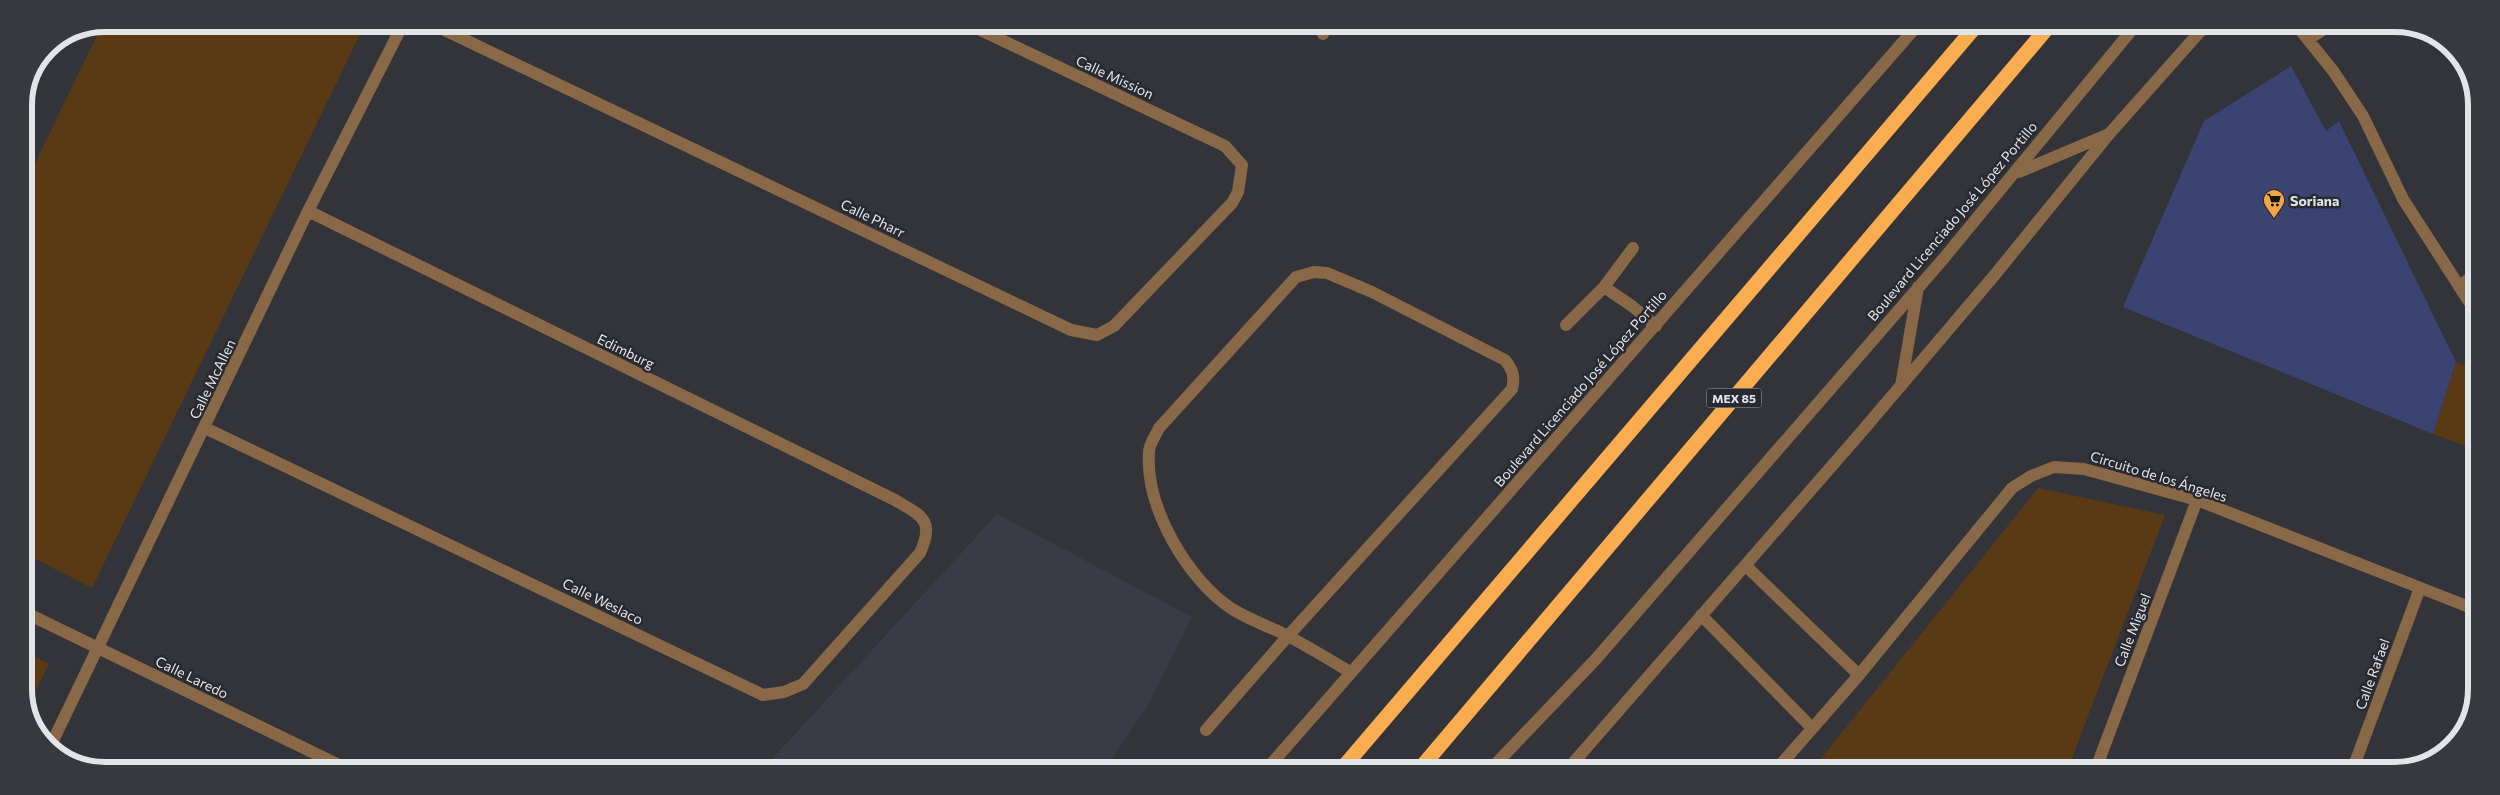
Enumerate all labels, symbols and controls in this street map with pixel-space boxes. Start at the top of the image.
street label: Calle Mission [1073,52,1157,102]
street label: Boulevard Licenciado José López Portillo [1863,118,2041,324]
supermarket icon: Soriana [2262,188,2286,219]
place label: Soriana [2290,192,2339,209]
street label: Calle Pharr [838,195,908,241]
street label: Boulevard Licenciado José López Portillo [1490,286,1670,490]
street label: Edimburg [595,330,658,372]
street label: Calle McAllen [185,336,239,422]
road number: MEX 85 [1706,388,1762,408]
street label: Circuito de los Ángeles [2088,447,2230,505]
street label: Calle Weslaco [560,574,646,628]
street label: Calle Miguel [2110,591,2154,669]
street label: Calle Rafael [2351,636,2393,712]
street label: Calle Laredo [153,652,231,702]

